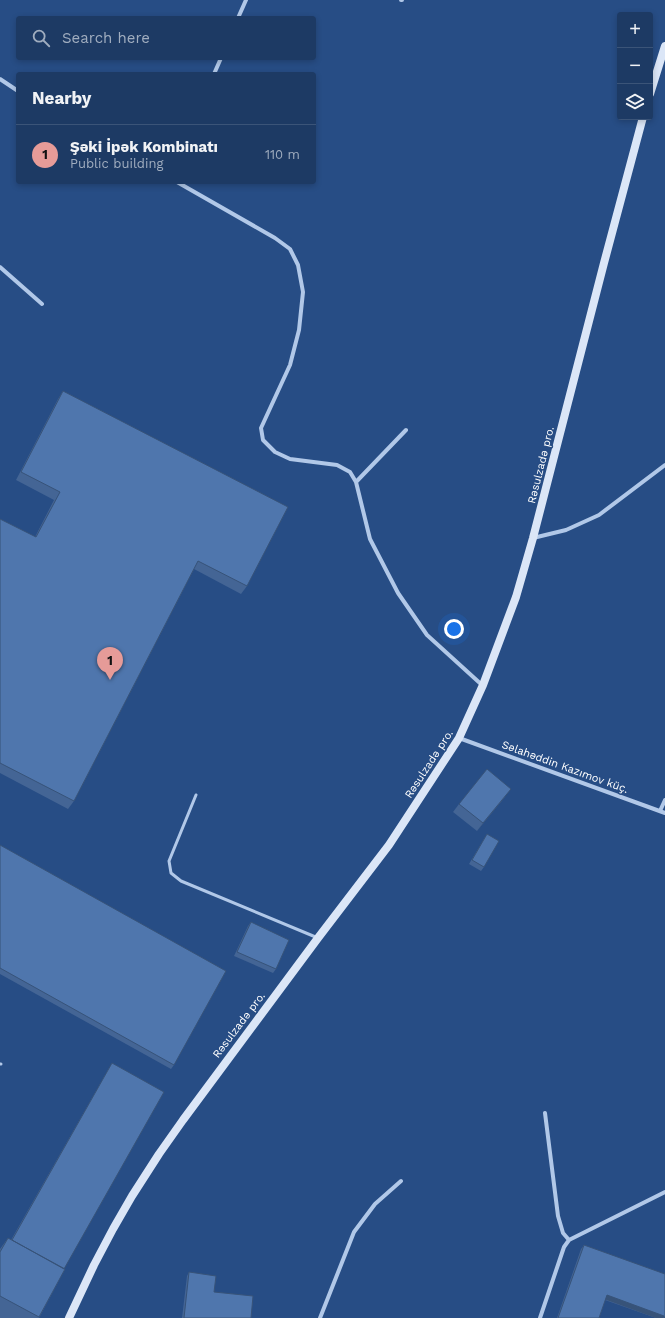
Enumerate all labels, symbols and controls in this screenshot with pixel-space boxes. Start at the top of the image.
map controls [617,12,653,120]
button: + [617,12,653,48]
search box [16,16,316,60]
icon: search [30,27,52,49]
text: Search here [62,29,150,47]
button: − [617,48,653,84]
button: layers [617,84,653,120]
text: Nearby [32,88,91,108]
text: Şəki İpək Kombinatı [70,138,218,156]
text: 1 [42,147,48,162]
text: 110 m [265,147,300,162]
text: Public building [70,156,163,171]
street label: Rəsulzadə pro. [525,425,557,505]
your location [444,619,464,639]
pin: 1 [97,647,123,680]
street label: Rəsulzadə pro. [402,727,456,801]
street label: Səlahəddin Kazımov küç. [500,738,630,796]
street label: Rəsulzadə pro. [210,989,268,1060]

